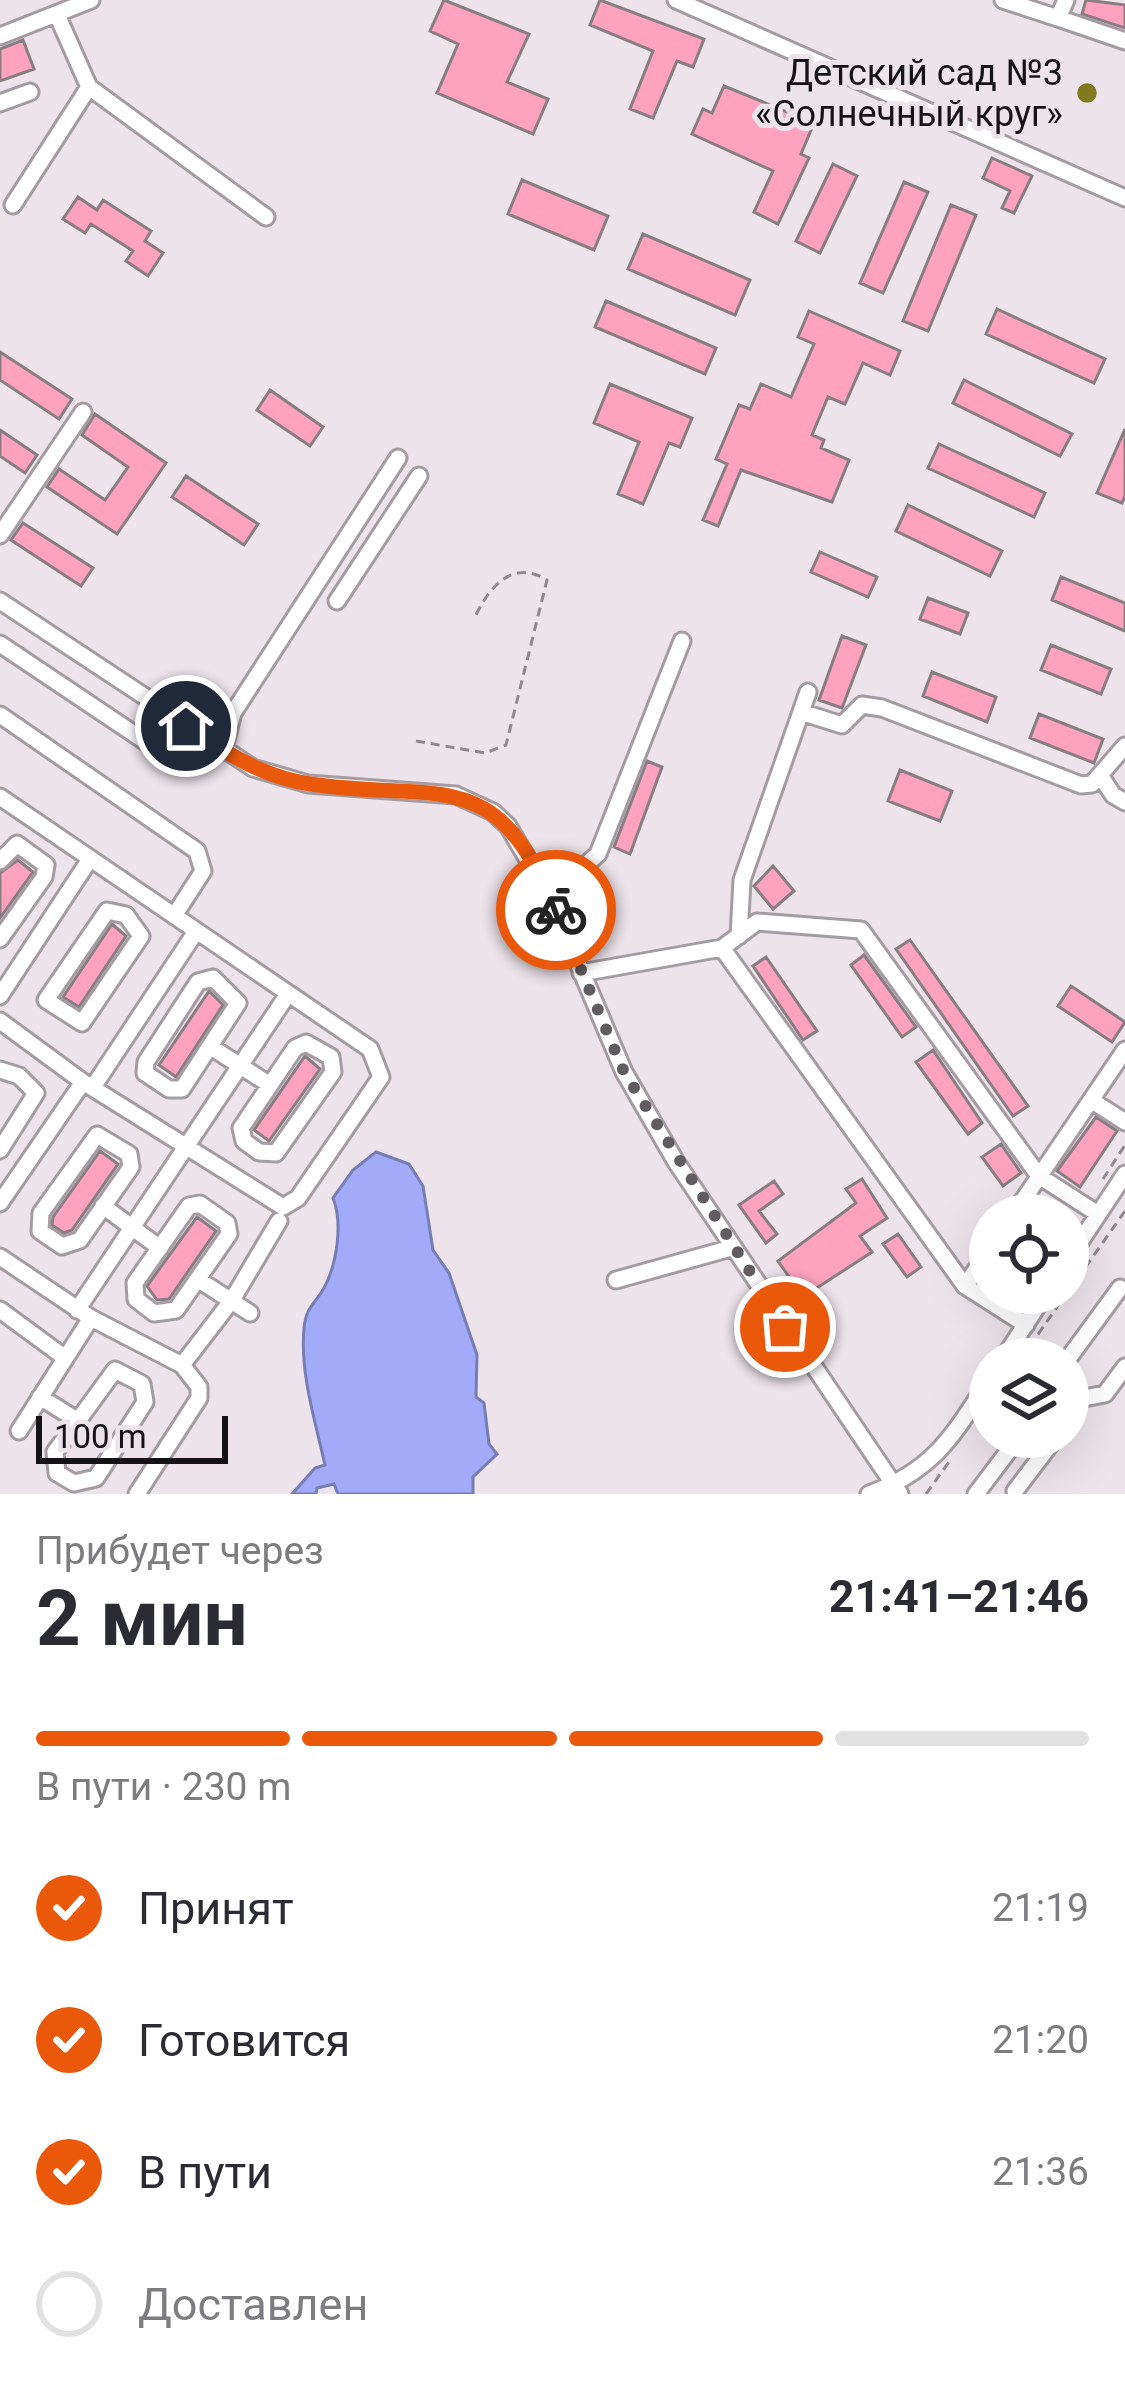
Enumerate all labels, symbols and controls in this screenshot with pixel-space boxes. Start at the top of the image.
place label: Детский сад №3 «Солнечный круг» [755,52,1063,135]
marker: Детский сад №3 «Солнечный круг» [1074,80,1100,106]
pin [135,675,237,777]
icon: home [153,693,219,759]
courier [496,850,616,970]
icon: bike [523,877,589,943]
map controls [969,1194,1089,1458]
button: locate [969,1194,1089,1314]
pin [734,1276,836,1378]
icon: bag [752,1294,818,1360]
button: layers [969,1338,1089,1458]
scale bar [36,1410,228,1463]
text: 100 m [54,1417,147,1456]
text: Прибудет через [36,1528,324,1574]
text: 21:41–21:46 [829,1570,1089,1623]
text: 2 мин [36,1573,248,1664]
text: В пути · 230 m [36,1764,291,1810]
icon: check [36,1875,102,1941]
text: Принят [138,1882,294,1935]
text: 21:19 [992,1885,1089,1931]
icon: check [36,2007,102,2073]
text: Готовится [138,2014,350,2067]
text: 21:20 [992,2017,1089,2063]
icon: check [36,2139,102,2205]
text: В пути [138,2146,272,2199]
text: 21:36 [992,2149,1089,2195]
text: Доставлен [138,2278,368,2331]

